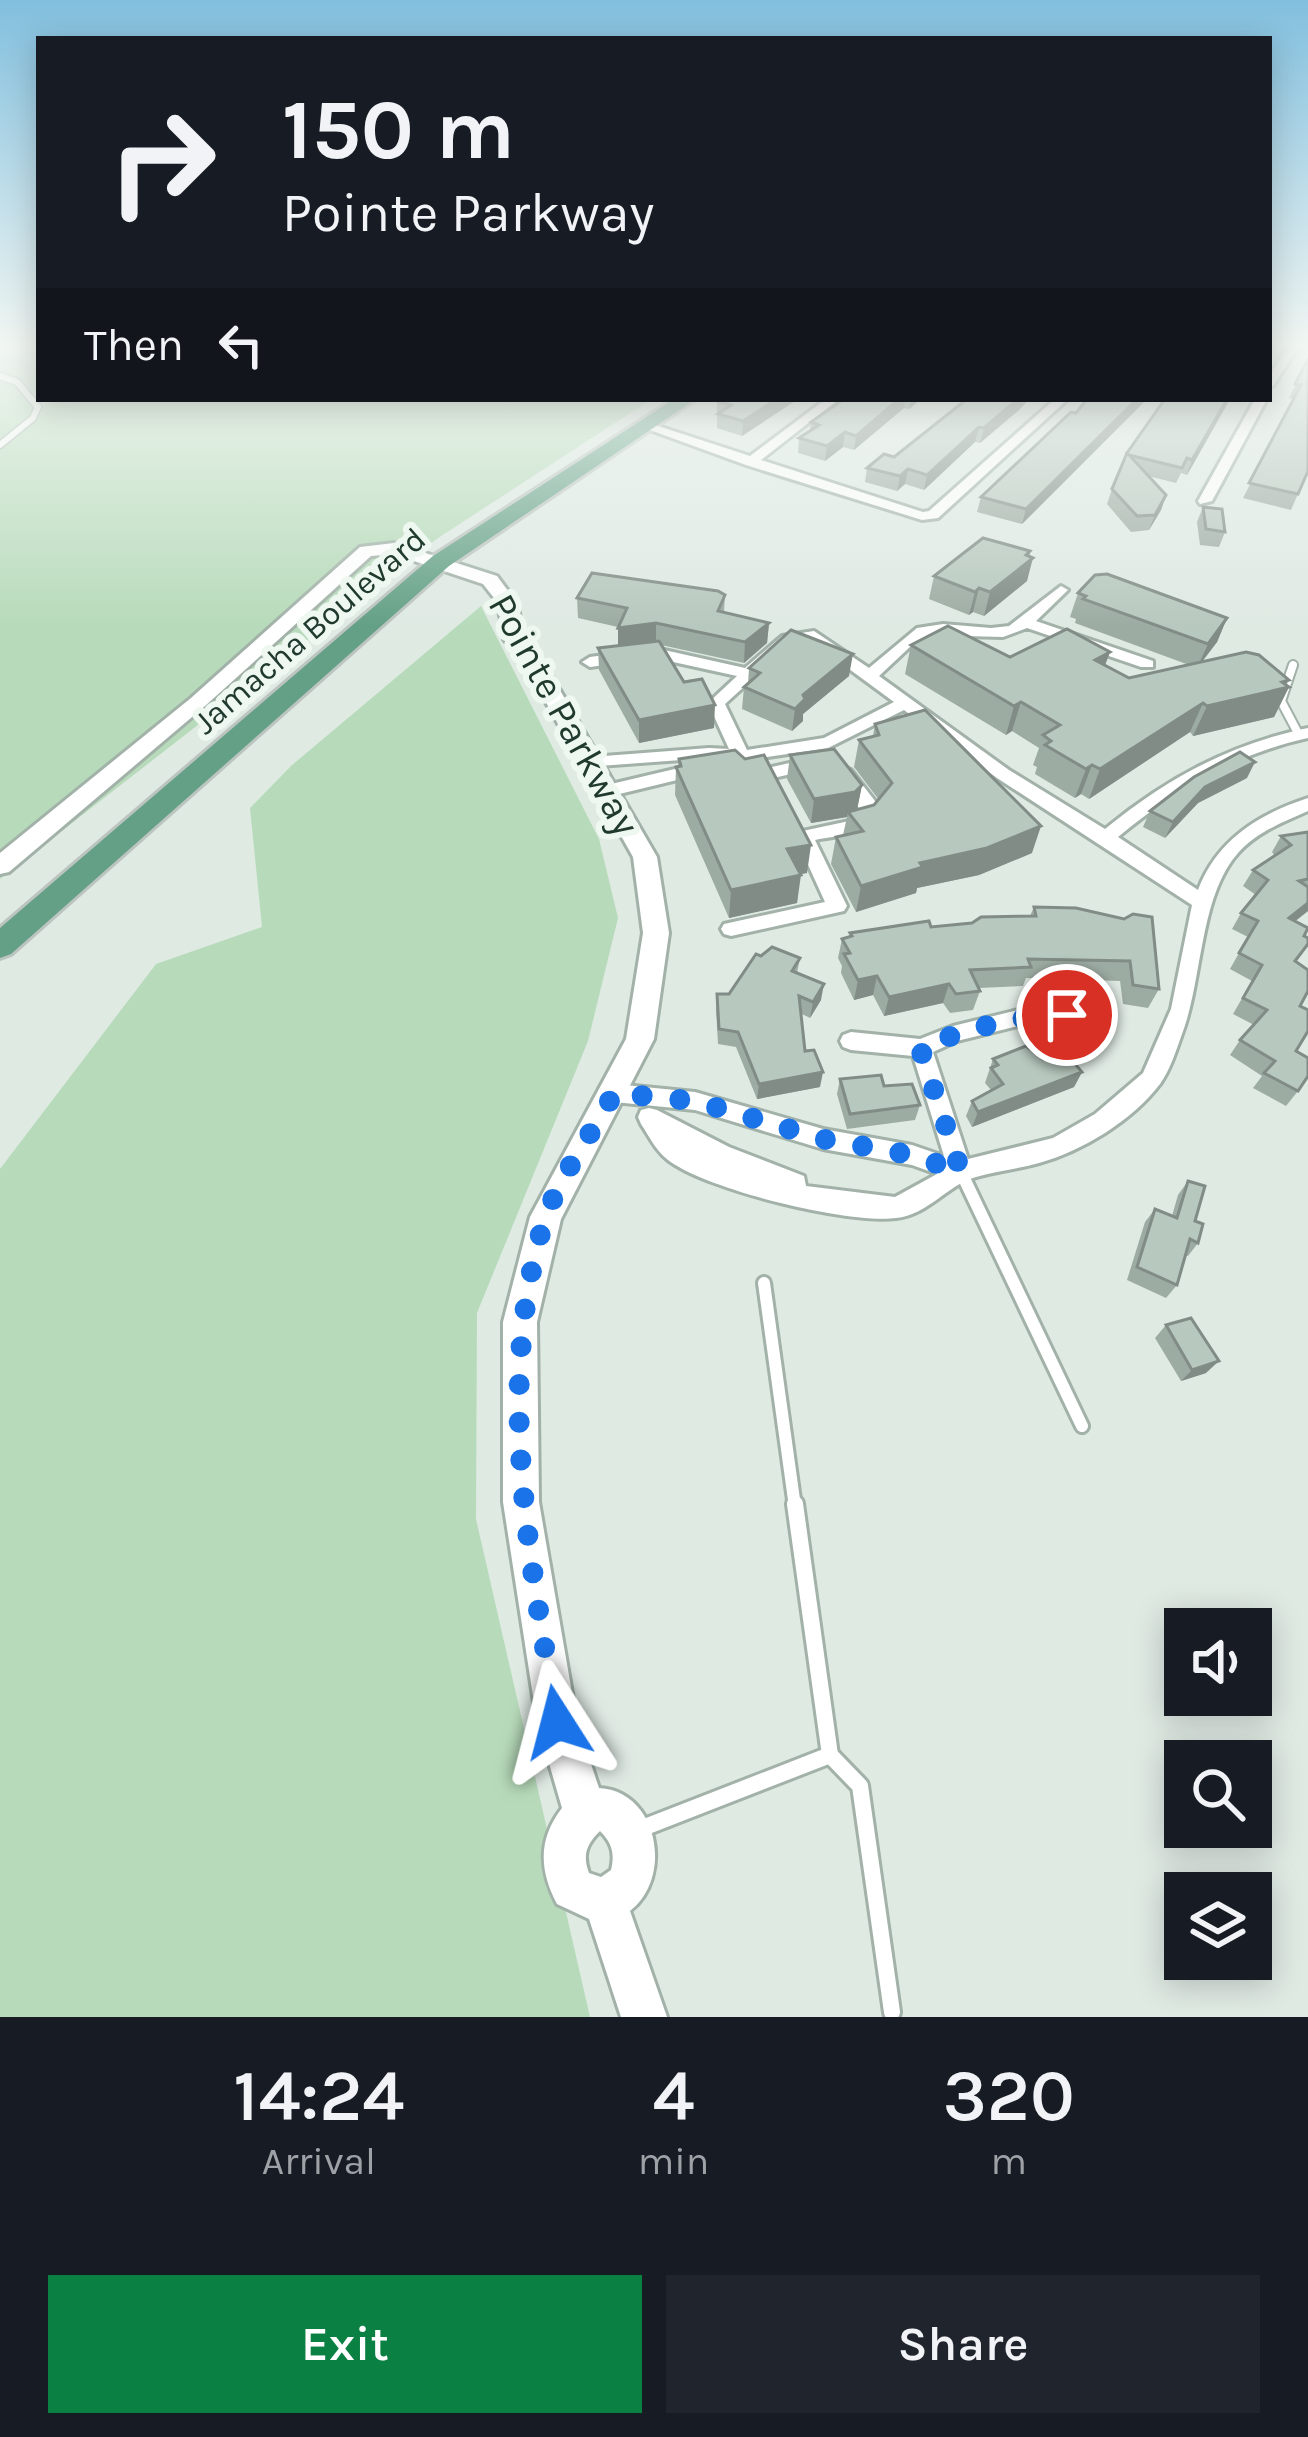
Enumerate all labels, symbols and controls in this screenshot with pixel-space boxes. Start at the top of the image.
text: 150 m [282,81,515,179]
icon: right [84,84,240,240]
text: Pointe Parkway [282,181,655,245]
icon: left [208,312,274,378]
text: Then [84,319,184,371]
street label: Jamacha Boulevard [186,520,433,742]
street label: Pointe Parkway [479,586,649,843]
pin [1016,964,1118,1066]
icon: arrive [1034,982,1100,1048]
map controls [1164,1608,1272,1980]
button: sound [1164,1608,1272,1716]
position arrow [494,1659,620,1785]
button: search [1164,1740,1272,1848]
button: layers [1164,1872,1272,1980]
text: 14:24 [233,2054,404,2138]
text: 4 [652,2054,695,2138]
text: 320 [943,2054,1075,2138]
text: Arrival [262,2138,376,2184]
text: min [638,2138,709,2184]
text: m [990,2138,1027,2184]
button: Exit [48,2275,642,2413]
button: Share [666,2275,1260,2413]

